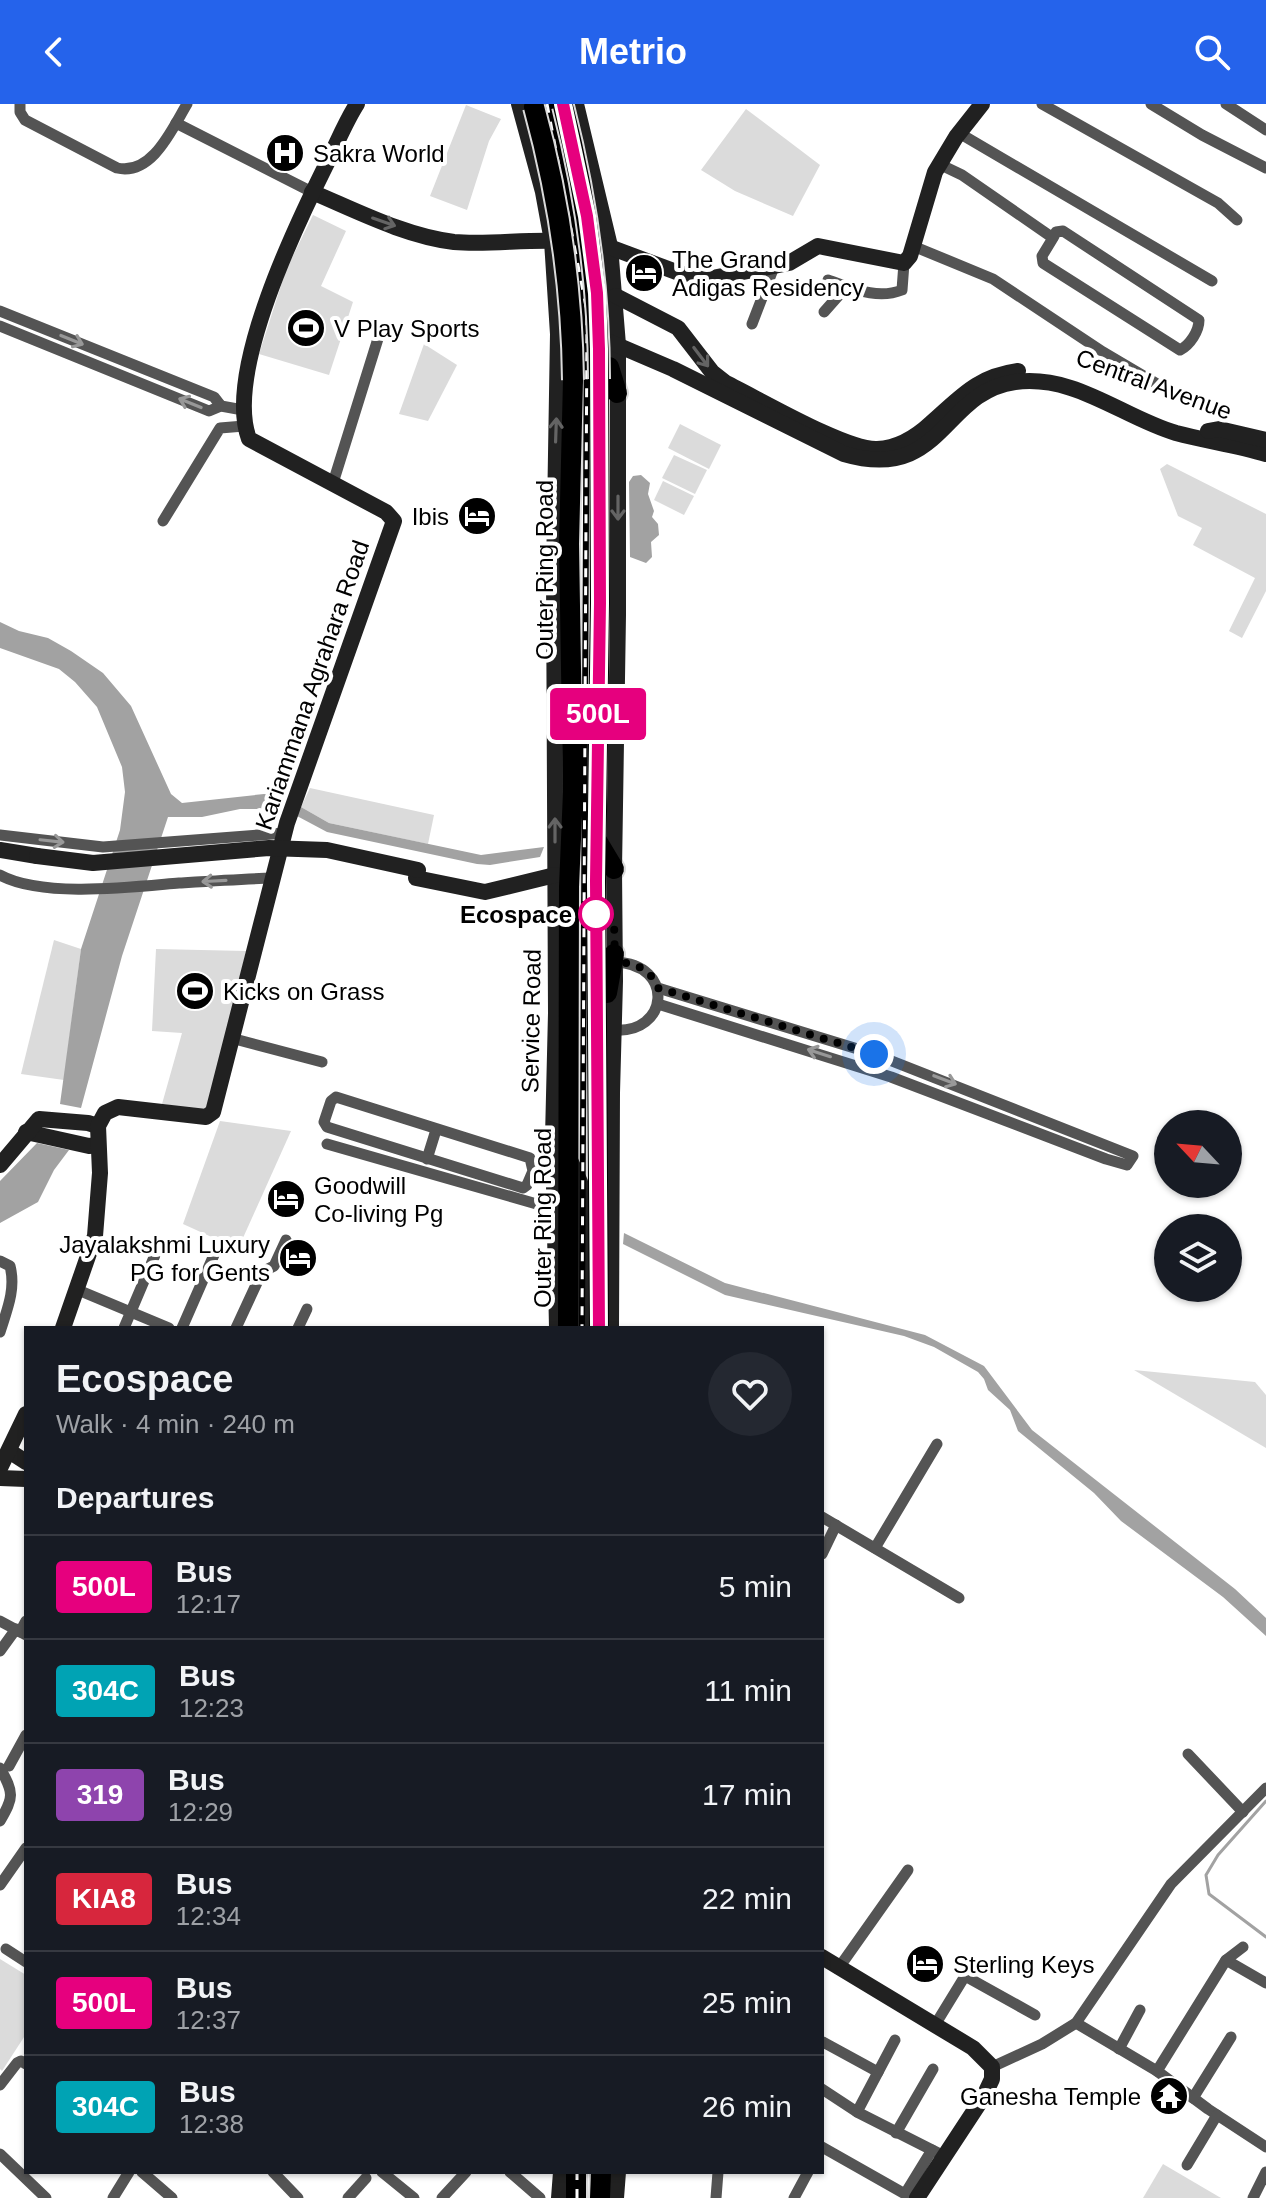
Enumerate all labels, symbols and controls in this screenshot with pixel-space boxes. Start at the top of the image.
icon: back [32,30,76,74]
icon: search [1190,30,1234,74]
text: Metrio [579,31,687,72]
hospital icon: Sakra World [264,132,306,174]
place label: Sakra World [313,140,445,167]
one-way arrow [372,215,397,230]
place label: The Grand Adigas Residency [672,246,864,301]
hotel icon: The Grand Adigas Residency [623,252,665,294]
sports icon: V Play Sports [285,307,327,349]
place label: V Play Sports [334,315,479,342]
one-way arrow [59,334,84,348]
street label: Central Avenue [1072,343,1236,425]
one-way arrow [693,345,709,367]
one-way arrow [178,395,203,409]
one-way arrow [548,417,563,444]
street label: Outer Ring Road [531,480,558,660]
one-way arrow [610,494,626,521]
hotel icon: Ibis [456,495,498,537]
place label: Ibis [412,503,449,530]
street label: Kariammana Agrahara Road [250,537,374,833]
line badge: 500L [542,688,654,740]
text: 500L [566,698,630,729]
one-way arrow [547,817,563,844]
one-way arrow [38,834,64,849]
one-way arrow [201,874,228,889]
marker: Ecospace [579,897,613,931]
place label: Ecospace [460,901,572,928]
street label: Service Road [516,949,546,1093]
sports icon: Kicks on Grass [174,970,216,1012]
place label: Kicks on Grass [223,978,384,1005]
your location [854,1034,894,1074]
one-way arrow [807,1044,832,1059]
one-way arrow [932,1074,957,1088]
north arrow [1154,1110,1242,1198]
map controls [1154,1110,1242,1302]
street label: Outer Ring Road [529,1128,556,1308]
place label: Goodwill Co-living Pg [314,1172,443,1227]
hotel icon: Goodwill Co-living Pg [265,1178,307,1220]
button: layers [1154,1214,1242,1302]
place label: Jayalakshmi Luxury PG for Gents [59,1231,270,1286]
hotel icon: Jayalakshmi Luxury PG for Gents [277,1237,319,1279]
button: heart [708,1352,792,1436]
text: Ecospace [56,1358,233,1400]
text: Walk · 4 min · 240 m [56,1409,295,1439]
text: Departures [56,1481,214,1514]
text: Bus [176,1555,233,1588]
text: 5 min [719,1570,792,1603]
text: 500L [72,1571,136,1602]
text: 12:17 [176,1589,241,1619]
text: Bus [179,1659,236,1692]
text: 11 min [704,1674,792,1707]
text: 304C [72,1675,139,1706]
text: 12:23 [179,1693,244,1723]
text: Bus [168,1763,225,1796]
text: 17 min [702,1778,792,1811]
text: 319 [77,1779,123,1810]
text: 12:29 [168,1797,233,1827]
text: Bus [176,1867,232,1900]
text: 22 min [702,1882,792,1915]
text: KIA8 [72,1883,136,1914]
text: 12:34 [176,1901,241,1931]
hotel icon: Sterling Keys [904,1943,946,1985]
place label: Sterling Keys [953,1951,1094,1978]
text: Bus [176,1971,233,2004]
text: 25 min [702,1986,792,2019]
text: 500L [72,1987,136,2018]
text: 12:37 [176,2005,241,2035]
text: Bus [179,2075,236,2108]
temple icon: Ganesha Temple [1148,2075,1190,2117]
place label: Ganesha Temple [960,2083,1141,2110]
text: 26 min [702,2090,792,2123]
text: 304C [72,2091,139,2122]
text: 12:38 [179,2109,244,2139]

